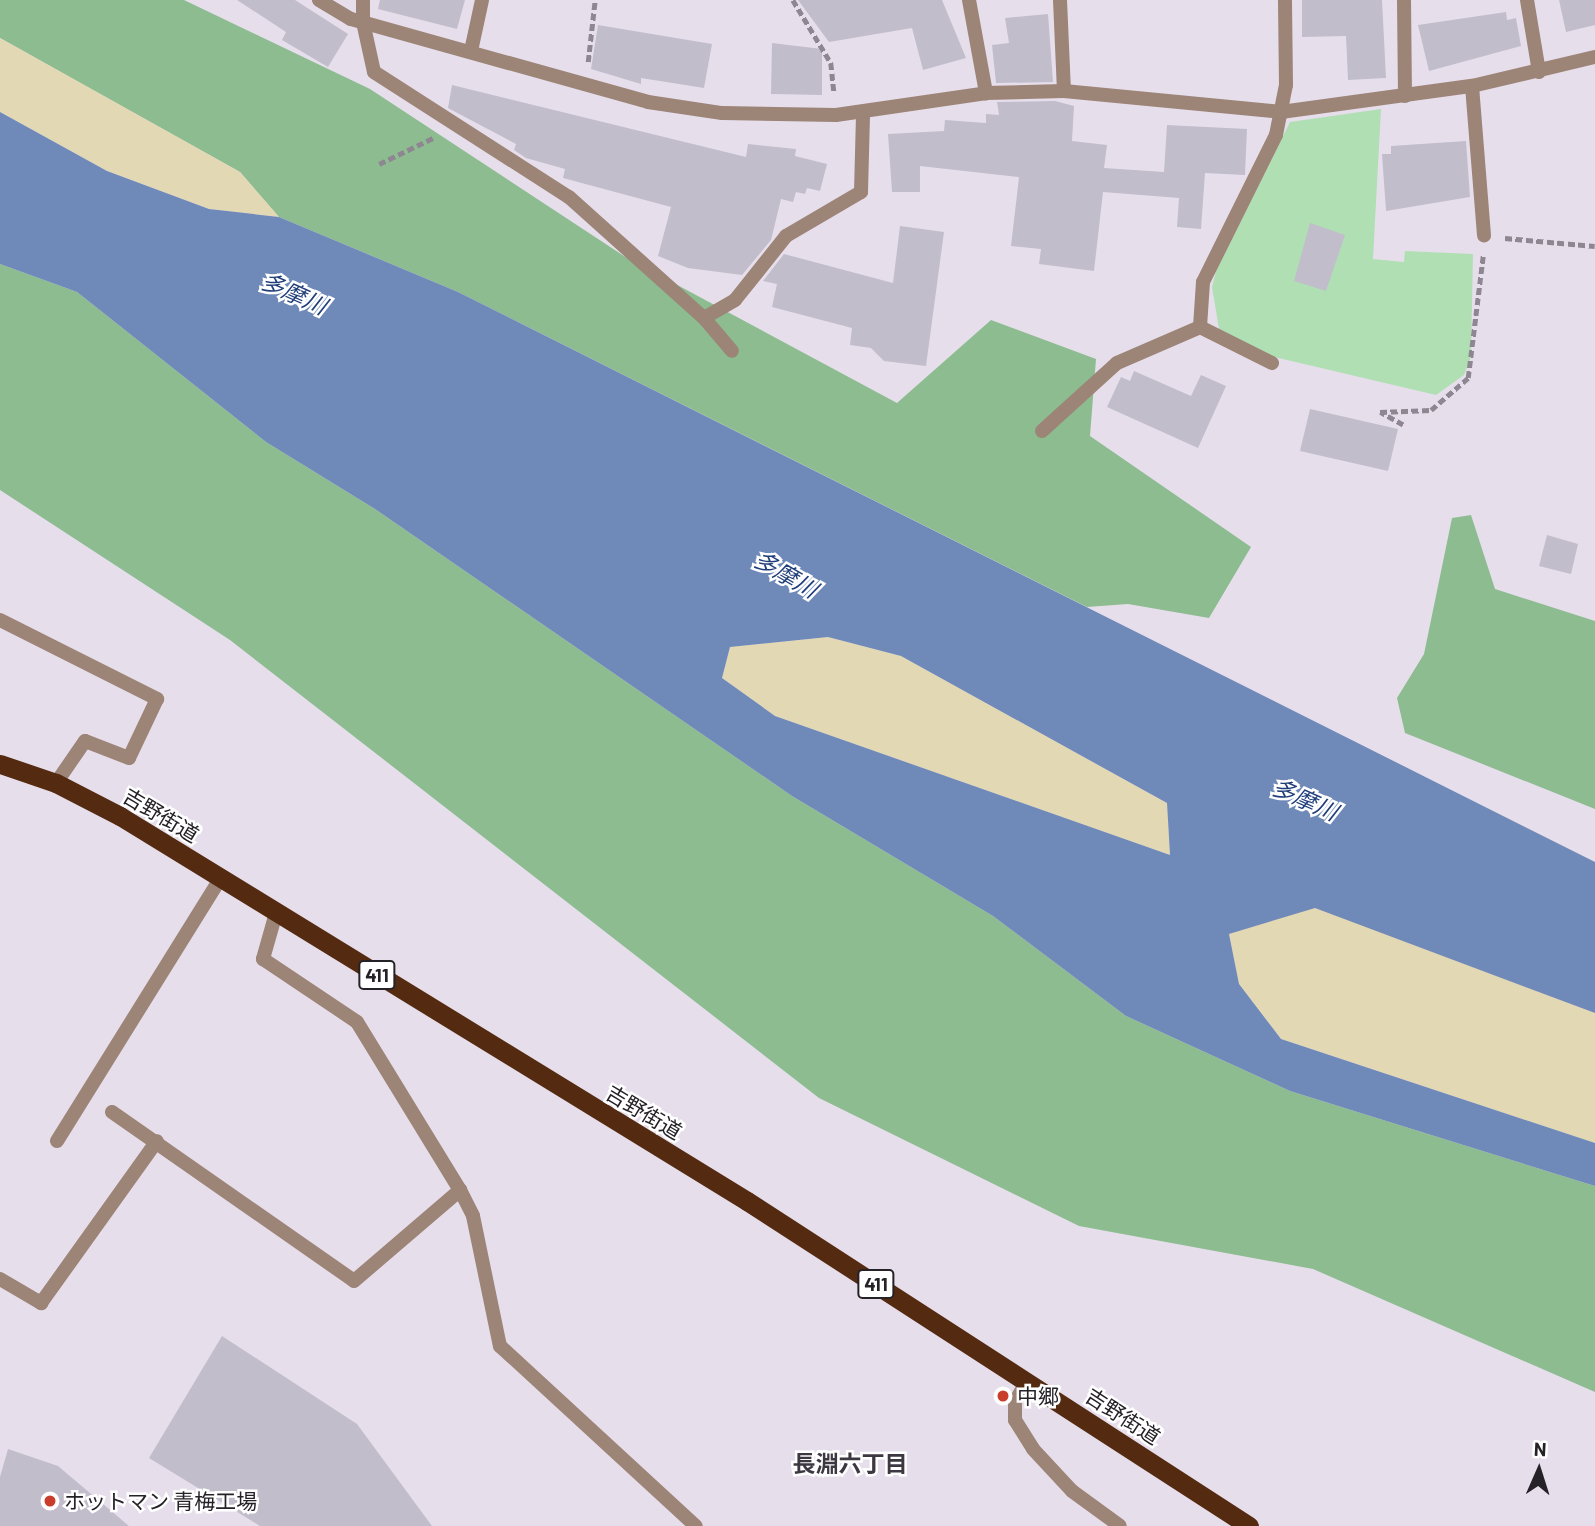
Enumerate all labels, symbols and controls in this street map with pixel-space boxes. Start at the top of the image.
water label: 多摩川 [257,266,331,320]
water label: 多摩川 [749,545,823,603]
water label: 多摩川 [1268,772,1342,826]
street label: 吉野街道 [119,783,203,847]
road number: 411 [358,959,396,990]
street label: 吉野街道 [602,1080,686,1144]
road number: 411 [857,1268,895,1300]
place label: 中郷 [1017,1383,1059,1409]
street label: 吉野街道 [1081,1383,1165,1449]
marker: 中郷 [995,1388,1011,1404]
north arrow [1504,1435,1574,1505]
text: N [1533,1437,1547,1460]
district label: 長淵六丁目 [793,1449,907,1477]
place label: ホットマン 青梅工場 [64,1488,257,1514]
marker: ホットマン 青梅工場 [42,1493,58,1509]

